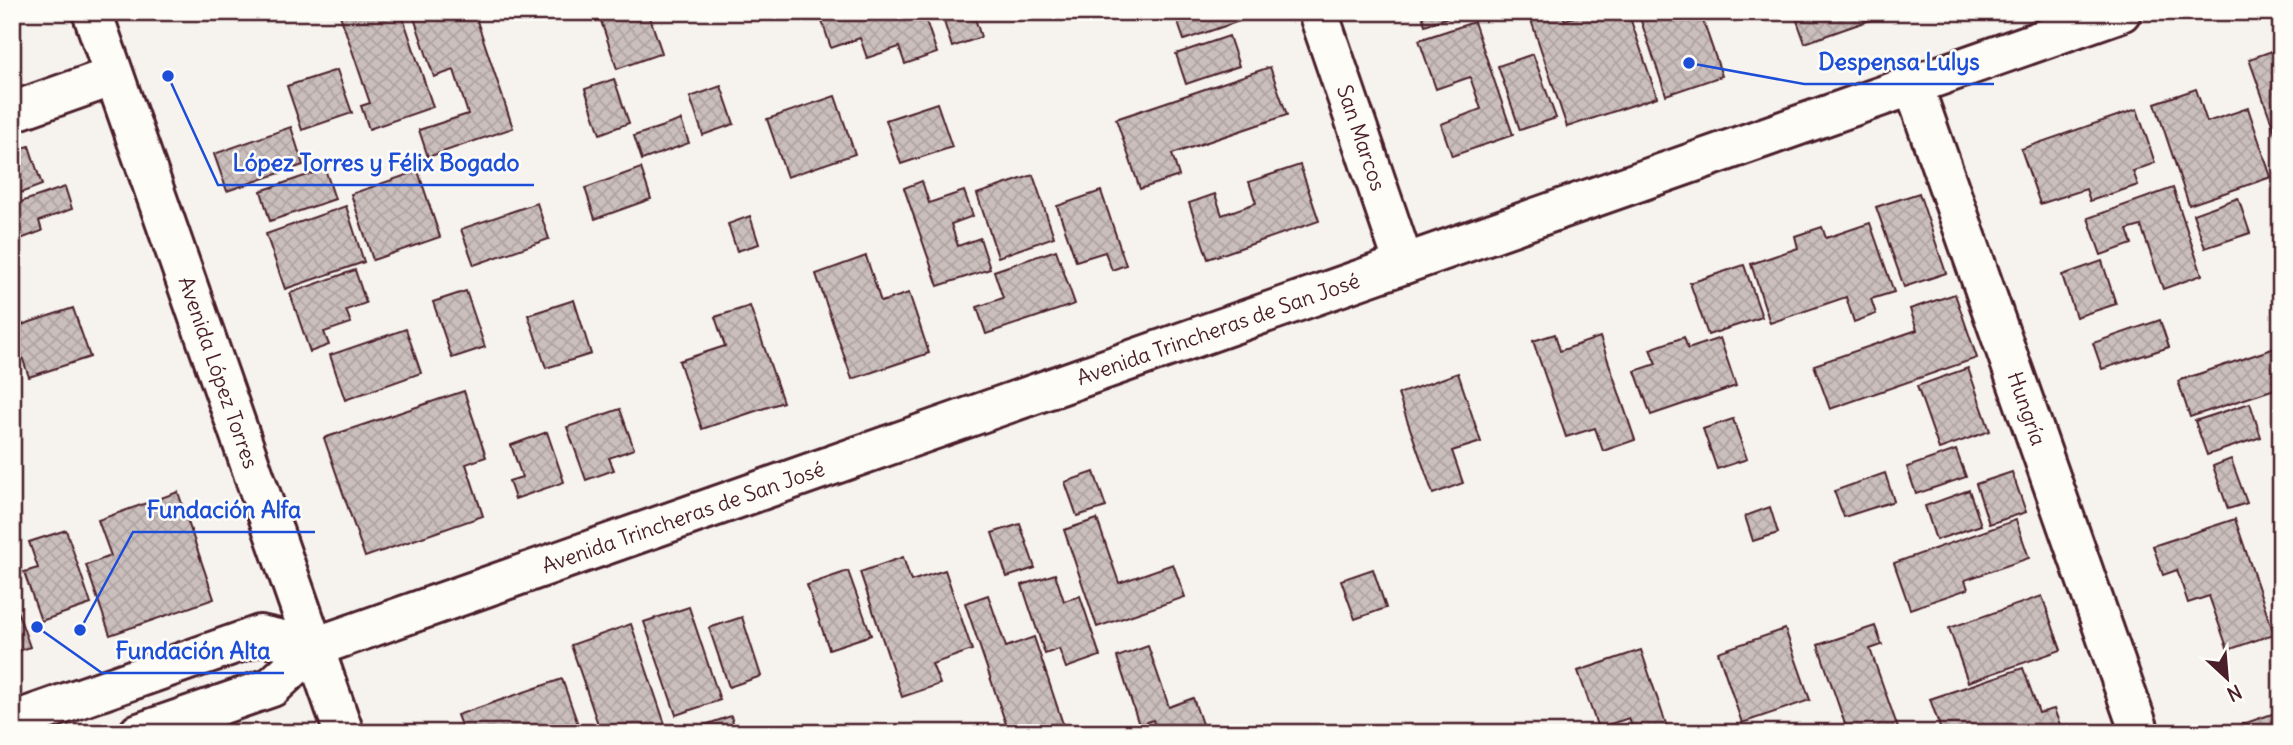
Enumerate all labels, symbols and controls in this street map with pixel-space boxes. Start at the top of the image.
callout: Despensa Lulys [1804,40,1994,84]
text: Despensa Lulys [1818,47,1980,76]
street label: San Marcos [1331,81,1392,194]
callout: López Torres y Félix Bogado [218,141,534,185]
text: López Torres y Félix Bogado [232,148,520,177]
street label: Avenida Trincheras de San José [1073,267,1363,391]
street label: Avenida López Torres [173,273,264,472]
street label: Hungría [2001,368,2052,449]
street label: Avenida Trincheras de San José [538,455,828,579]
callout: Fundación Alfa [133,488,315,532]
text: Fundación Alfa [147,495,301,524]
callout: Fundación Alta [102,629,284,673]
text: Fundación Alta [116,636,270,665]
north arrow [2192,644,2262,714]
text: N [2223,680,2246,707]

